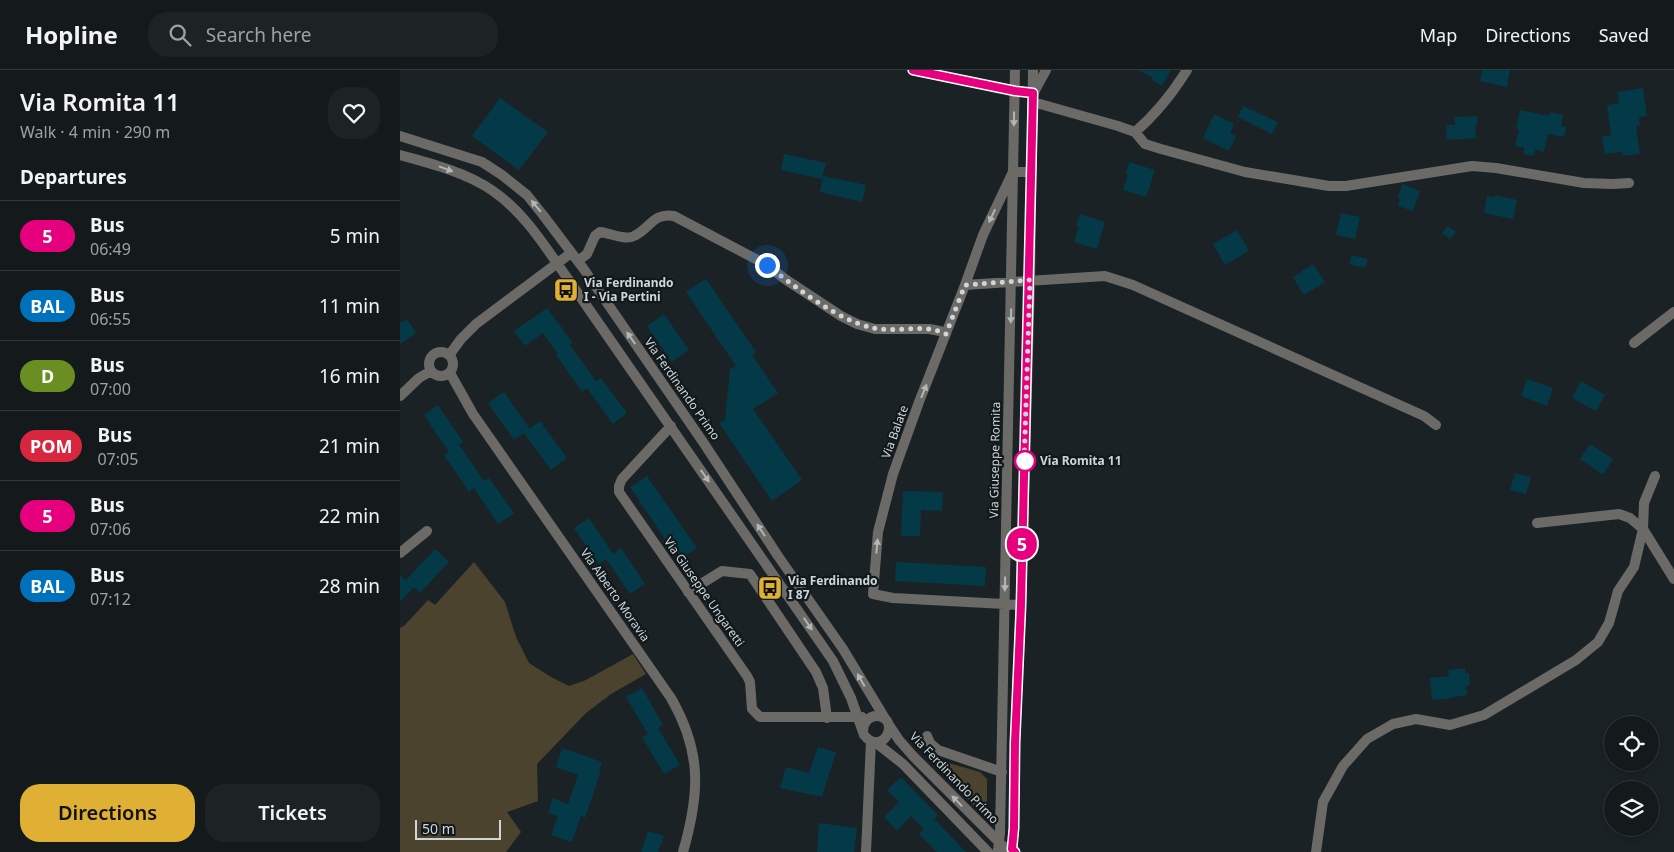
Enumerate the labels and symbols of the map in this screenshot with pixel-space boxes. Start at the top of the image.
one-way arrow [1010,111,1018,127]
one-way arrow [439,166,454,173]
one-way arrow [530,200,541,213]
one-way arrow [988,209,996,223]
your location [755,253,780,278]
place label: Via Ferdinando I - Via Pertini [584,274,674,305]
bus stop icon: Via Ferdinando I - Via Pertini [553,277,579,303]
one-way arrow [1006,308,1014,324]
one-way arrow [626,331,636,344]
street label: Via Ferdinando Primo [641,334,724,443]
one-way arrow [920,384,928,398]
street label: Via Giuseppe Romita [985,402,1004,518]
street label: Via Balate [877,403,912,461]
marker: Via Romita 11 [1014,450,1036,472]
place label: Via Romita 11 [1040,452,1122,469]
one-way arrow [700,469,710,483]
one-way arrow [756,523,766,537]
line badge: 5 [1006,528,1038,560]
street label: Via Giuseppe Ungaretti [660,534,749,650]
one-way arrow [873,538,881,554]
street label: Via Alberto Moravia [577,545,654,645]
place label: Via Ferdinando I 87 [788,572,878,603]
bus stop icon: Via Ferdinando I 87 [757,575,783,601]
one-way arrow [1001,576,1009,592]
one-way arrow [803,617,813,631]
one-way arrow [857,673,866,686]
street label: Via Ferdinando Primo [906,728,1003,827]
one-way arrow [952,795,964,807]
scale bar [415,817,501,840]

